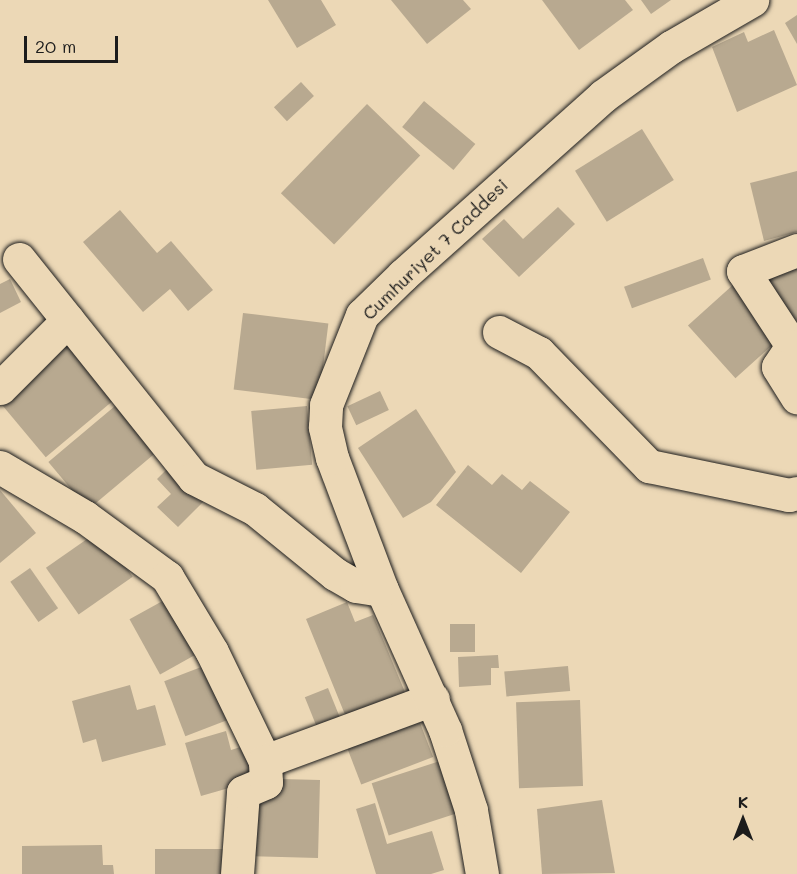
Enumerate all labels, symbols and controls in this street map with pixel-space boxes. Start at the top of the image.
scale bar [27,24,122,62]
text: 20 m [35,34,76,58]
street label: Cumhuriyet 7 Caddesi [358,174,512,324]
north arrow [713,790,773,850]
text: K [738,791,748,812]

